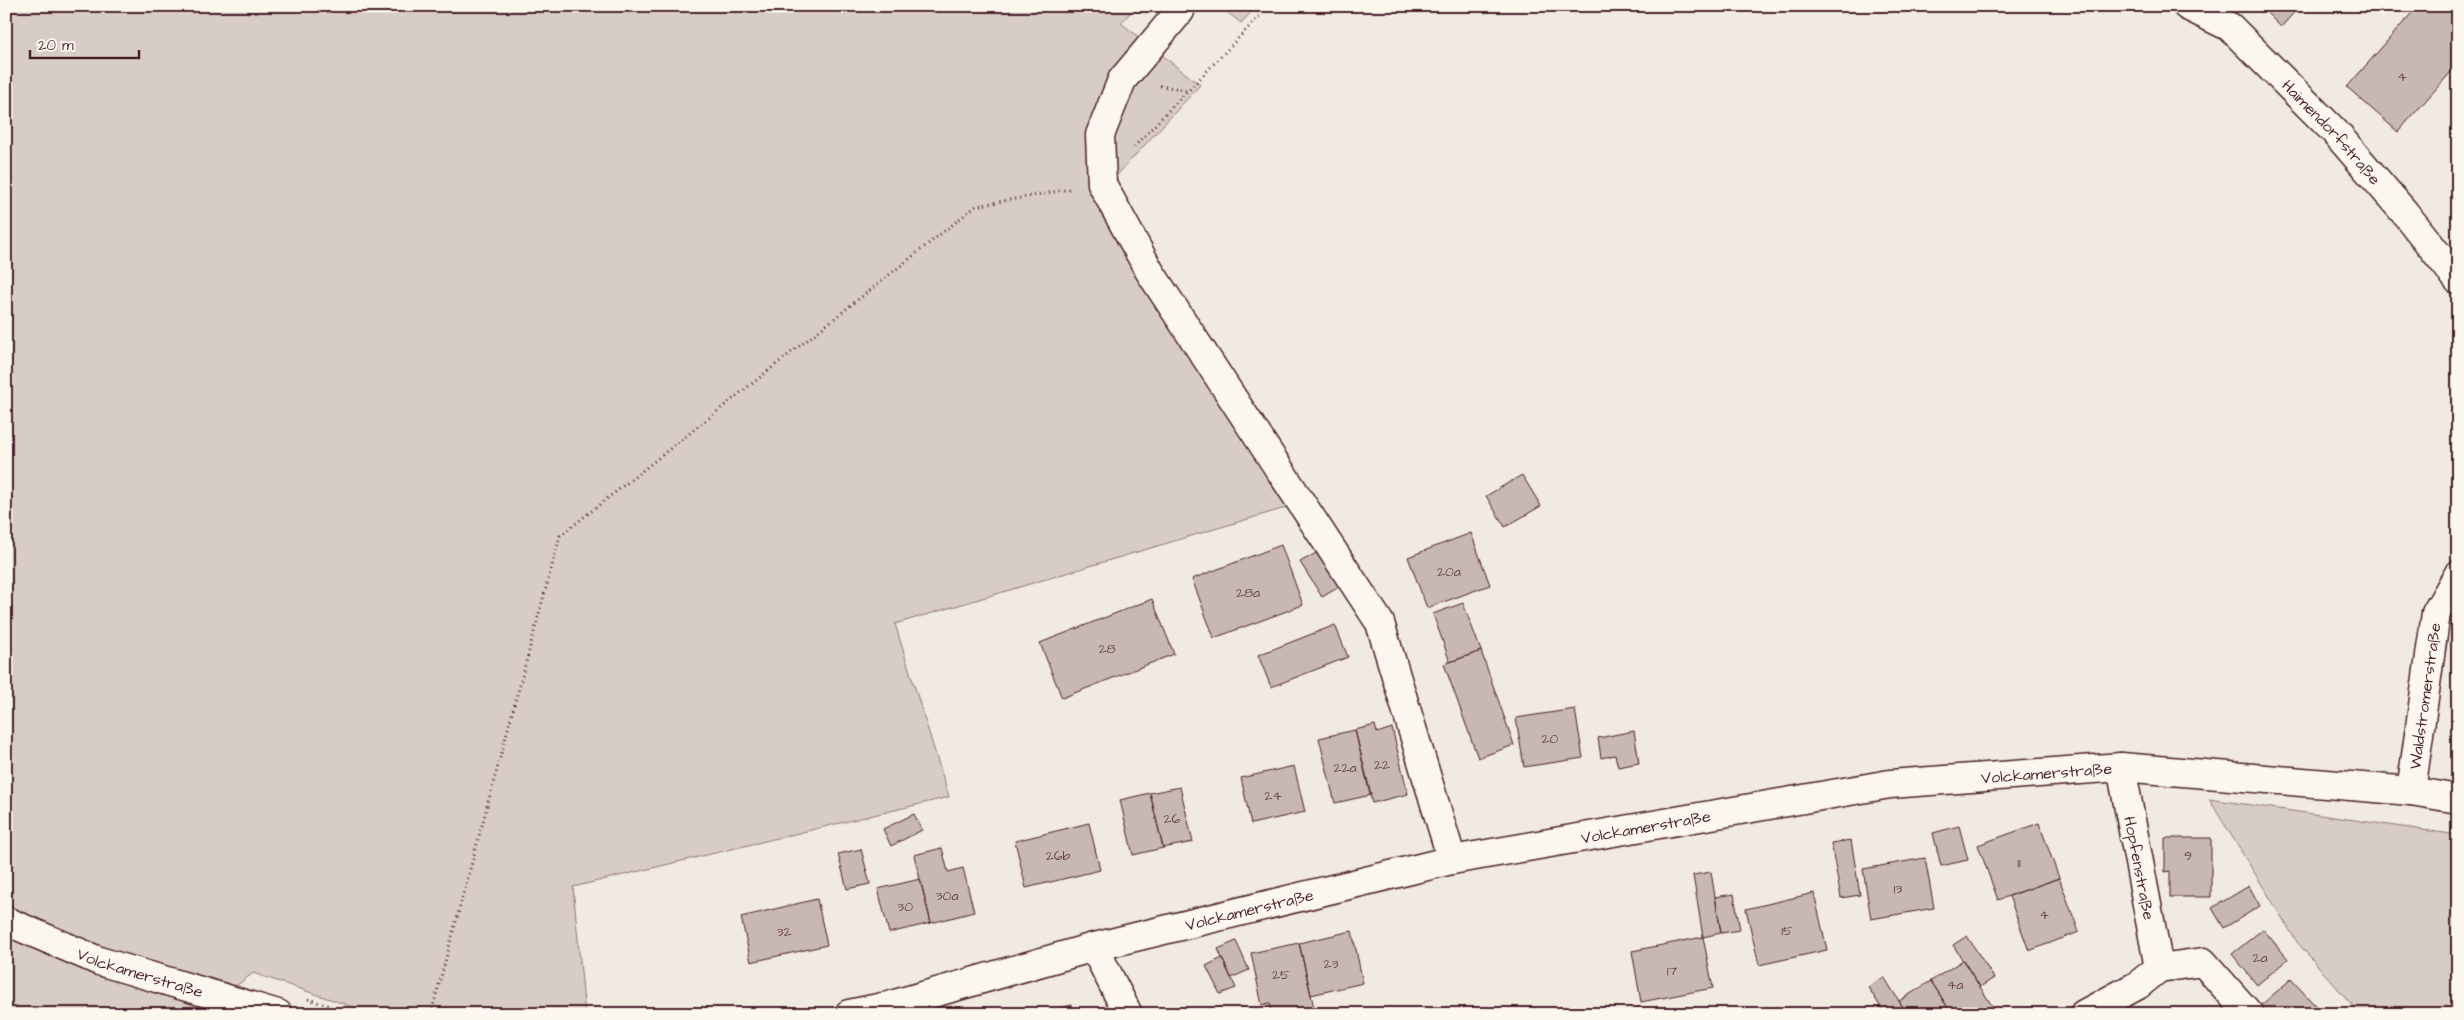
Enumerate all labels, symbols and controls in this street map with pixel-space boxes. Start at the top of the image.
scale bar [30,28,139,60]
text: 20 m [38,35,74,56]
house number: 4 [2397,67,2407,87]
street label: Haimendorfstraße [2277,75,2386,190]
house number: 20a [1437,562,1461,582]
house number: 28a [1236,583,1260,603]
street label: Waldstromerstraße [2404,621,2447,771]
house number: 28 [1098,639,1116,659]
house number: 20 [1542,729,1559,749]
house number: 22 [1374,755,1390,775]
house number: 22a [1333,758,1357,778]
street label: Volckamerstraße [1980,758,2113,789]
house number: 24 [1264,786,1282,806]
street label: Volckamerstraße [1579,805,1713,849]
house number: 26 [1164,809,1181,829]
street label: Hopfenstraße [2118,814,2160,922]
house number: 26b [1046,846,1070,866]
house number: 9 [2184,846,2192,866]
house number: 11 [2017,853,2021,873]
house number: 13 [1894,879,1902,899]
street label: Volckamerstraße [1183,884,1316,936]
house number: 30a [935,886,959,906]
house number: 30 [897,897,913,917]
house number: 4 [2039,905,2049,925]
house number: 15 [1781,921,1793,941]
house number: 32 [776,922,792,942]
street label: Volckamerstraße [73,943,206,1003]
house number: 2a [2252,948,2268,968]
house number: 23 [1323,954,1339,974]
house number: 17 [1667,961,1678,981]
house number: 25 [1272,965,1290,985]
house number: 4a [1947,975,1963,995]

